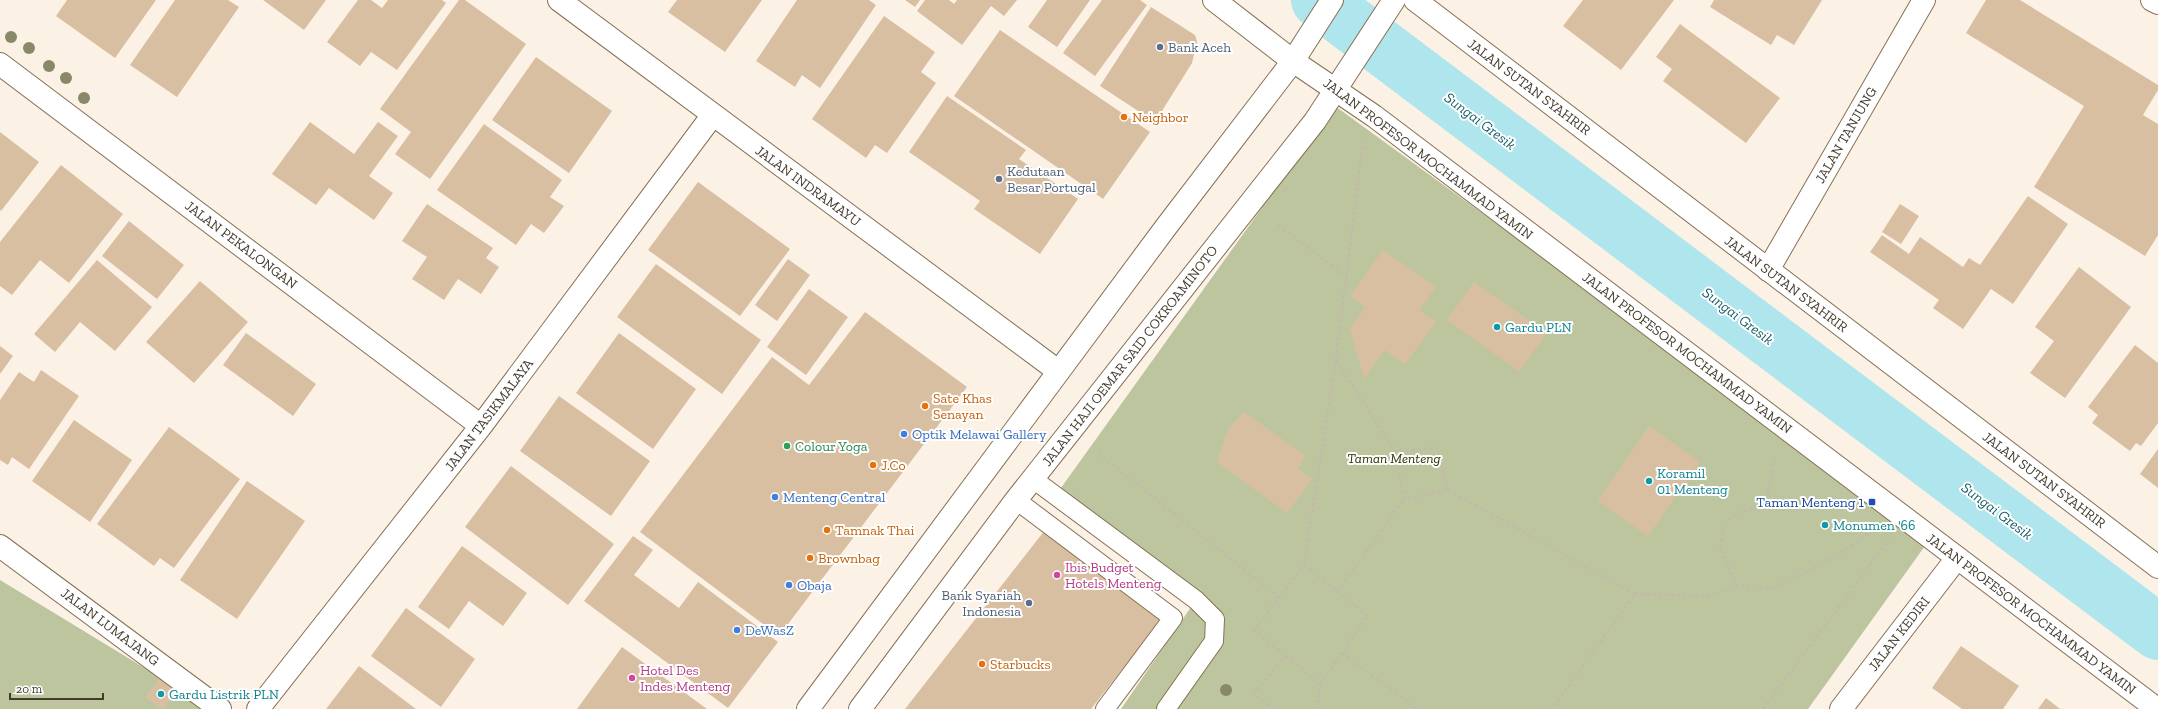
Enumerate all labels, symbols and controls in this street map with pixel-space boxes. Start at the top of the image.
street label: JALAN SUTAN SYAHRIR [1464,35,1594,139]
place label: Bank Aceh [1168,39,1231,56]
marker: Bank Aceh [1155,42,1165,52]
street label: JALAN PROFESOR MOCHAMMAD YAMIN [1320,75,1536,243]
street label: JALAN TANJUNG [1812,84,1881,186]
water label: Sungai Gresik [1441,88,1519,154]
place label: Neighbor [1132,109,1189,126]
marker: Neighbor [1119,112,1129,122]
street label: JALAN INDRAMAYU [752,142,864,230]
place label: Kedutaan Besar Portugal [1007,163,1096,196]
marker: Kedutaan Besar Portugal [994,174,1004,184]
street label: JALAN PEKALONGAN [181,197,301,293]
street label: JALAN SUTAN SYAHRIR [1721,232,1851,336]
street label: JALAN HAJI OEMAR SAID COKROAMINOTO [1038,242,1222,470]
street label: JALAN PROFESOR MOCHAMMAD YAMIN [1579,269,1795,437]
water label: Sungai Gresik [1699,283,1777,349]
place label: Gardu PLN [1505,319,1572,336]
marker: Gardu PLN [1492,322,1502,332]
street label: JALAN TASIKMALAYA [441,355,537,475]
place label: Sate Khas Senayan [933,390,992,423]
marker: Sate Khas Senayan [920,401,930,411]
place label: Optik Melawai Gallery [912,426,1047,443]
street label: JALAN SUTAN SYAHRIR [1979,428,2109,532]
marker: Optik Melawai Gallery [899,429,909,439]
place label: Colour Yoga [795,438,868,455]
marker: Colour Yoga [782,441,792,451]
park label: Taman Menteng [1347,450,1442,467]
place label: J.Co [881,457,906,474]
marker: J.Co [868,460,878,470]
place label: Koramil 01 Menteng [1657,465,1728,498]
marker: Koramil 01 Menteng [1644,476,1654,486]
water label: Sungai Gresik [1958,478,2036,544]
place label: Menteng Central [783,489,886,506]
marker: Menteng Central [770,492,780,502]
place label: Taman Menteng 1 [1756,494,1865,511]
marker: Taman Menteng 1 [1867,497,1877,507]
place label: Monumen '66 [1833,517,1916,534]
marker: Monumen '66 [1820,520,1830,530]
place label: Tamnak Thai [835,522,914,539]
marker: Tamnak Thai [822,525,832,535]
street label: JALAN PROFESOR MOCHAMMAD YAMIN [1923,530,2139,698]
place label: Brownbag [818,550,880,567]
marker: Brownbag [805,553,815,563]
place label: Ibis Budget Hotels Menteng [1065,559,1162,592]
marker: Ibis Budget Hotels Menteng [1052,570,1062,580]
place label: Obaja [797,577,832,594]
marker: Obaja [784,580,794,590]
street label: JALAN LUMAJANG [57,584,163,670]
place label: Bank Syariah Indonesia [942,587,1021,620]
street label: JALAN KEDIRI [1865,593,1933,675]
marker: Bank Syariah Indonesia [1024,598,1034,608]
place label: DeWasZ [745,622,794,639]
marker: DeWasZ [732,625,742,635]
place label: Starbucks [990,656,1051,673]
marker: Starbucks [977,659,987,669]
place label: Hotel Des Indes Menteng [640,662,731,695]
marker: Hotel Des Indes Menteng [627,673,637,683]
scale bar [10,675,103,701]
text: 20 m [16,682,43,696]
place label: Gardu Listrik PLN [169,686,279,703]
marker: Gardu Listrik PLN [156,689,166,699]

